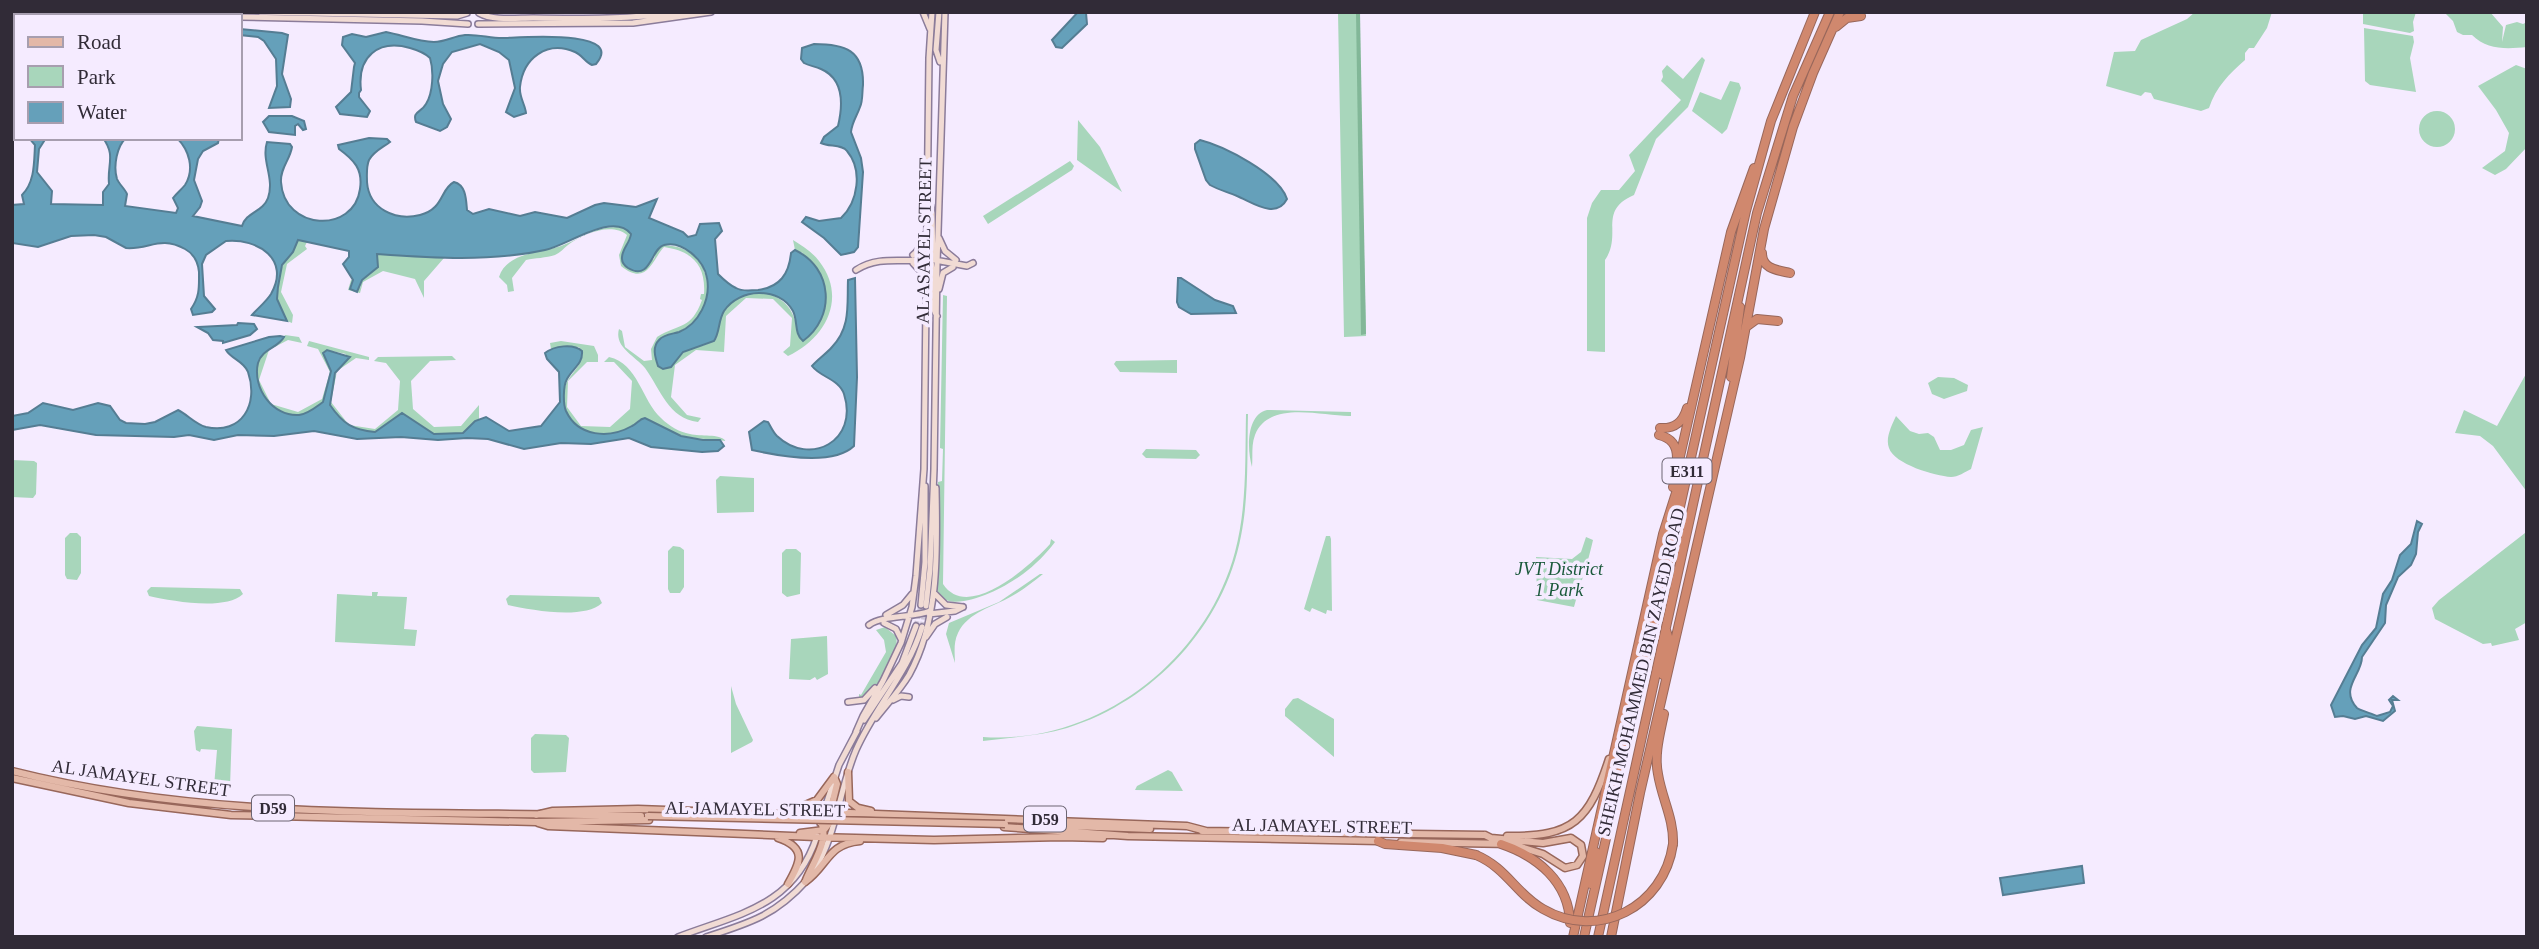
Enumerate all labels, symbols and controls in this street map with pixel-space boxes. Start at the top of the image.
legend [14,14,242,140]
text: Road [77,30,122,54]
text: Park [77,65,116,89]
text: Water [77,100,127,124]
street label: AL ASAYEL STREET [913,158,935,324]
road number: E311 [1662,458,1712,484]
street label: SHEIKH MOHAMMED BIN ZAYED ROAD [1593,506,1689,838]
park label: JVT District 1 Park [1515,559,1604,600]
street label: AL JAMAYEL STREET [50,756,232,800]
road number: D59 [252,796,294,820]
street label: AL JAMAYEL STREET [665,797,845,821]
road number: D59 [1024,806,1066,832]
street label: AL JAMAYEL STREET [1232,814,1412,838]

